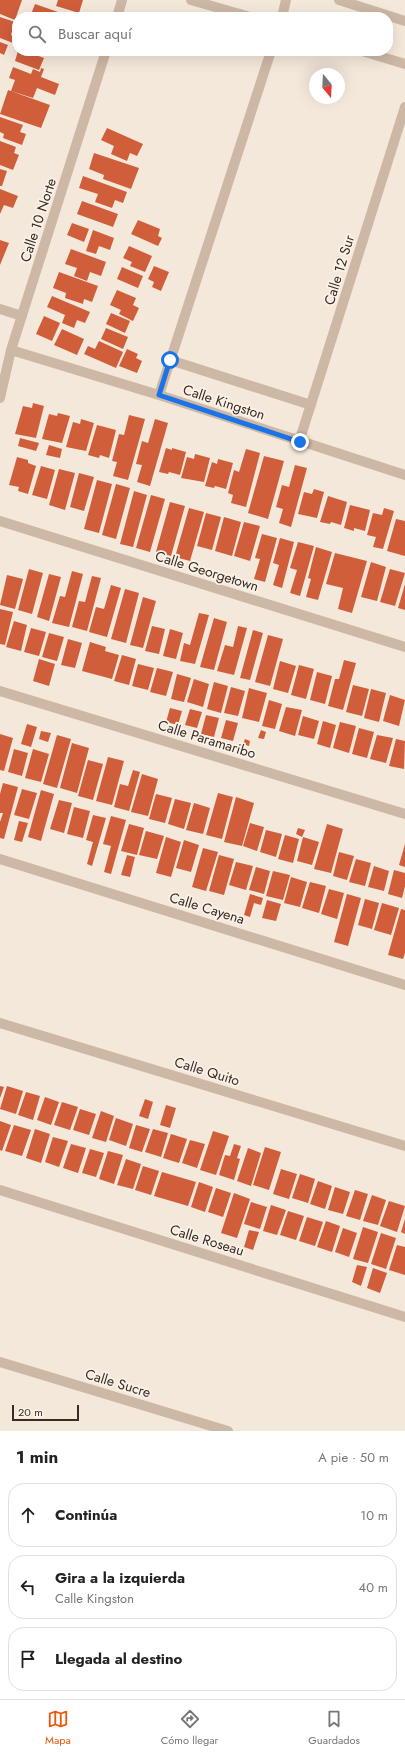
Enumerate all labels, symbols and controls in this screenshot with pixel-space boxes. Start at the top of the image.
search box [12,12,393,56]
icon: search [26,23,48,45]
text: Buscar aquí [58,23,132,45]
north arrow [309,68,345,104]
street label: Calle 10 Norte [15,176,61,264]
street label: Calle 12 Sur [319,232,359,308]
route start [161,351,179,369]
street label: Calle Kingston [180,379,268,425]
route end [291,433,309,451]
street label: Calle Georgetown [153,546,261,596]
street label: Calle Paramaribo [156,715,259,763]
street label: Calle Cayena [167,887,247,929]
street label: Calle Quito [172,1052,242,1090]
street label: Calle Roseau [167,1219,247,1261]
street label: Calle Sucre [83,1364,153,1402]
scale bar [12,1403,79,1422]
text: 20 m [18,1404,43,1420]
text: 1 min [16,1445,58,1469]
text: A pie · 50 m [318,1448,389,1467]
icon: ahead [17,1504,39,1526]
text: Continúa [55,1504,117,1526]
text: 10 m [360,1506,388,1525]
text: Gira a la izquierda [55,1567,185,1589]
icon: left [17,1576,39,1598]
text: 40 m [359,1578,388,1597]
text: Calle Kingston [55,1589,134,1608]
icon: arrive [17,1648,39,1670]
text: Llegada al destino [55,1648,182,1670]
tab: Mapa [45,1708,71,1748]
tab: Cómo llegar [161,1708,218,1748]
tab: Guardados [308,1708,360,1748]

